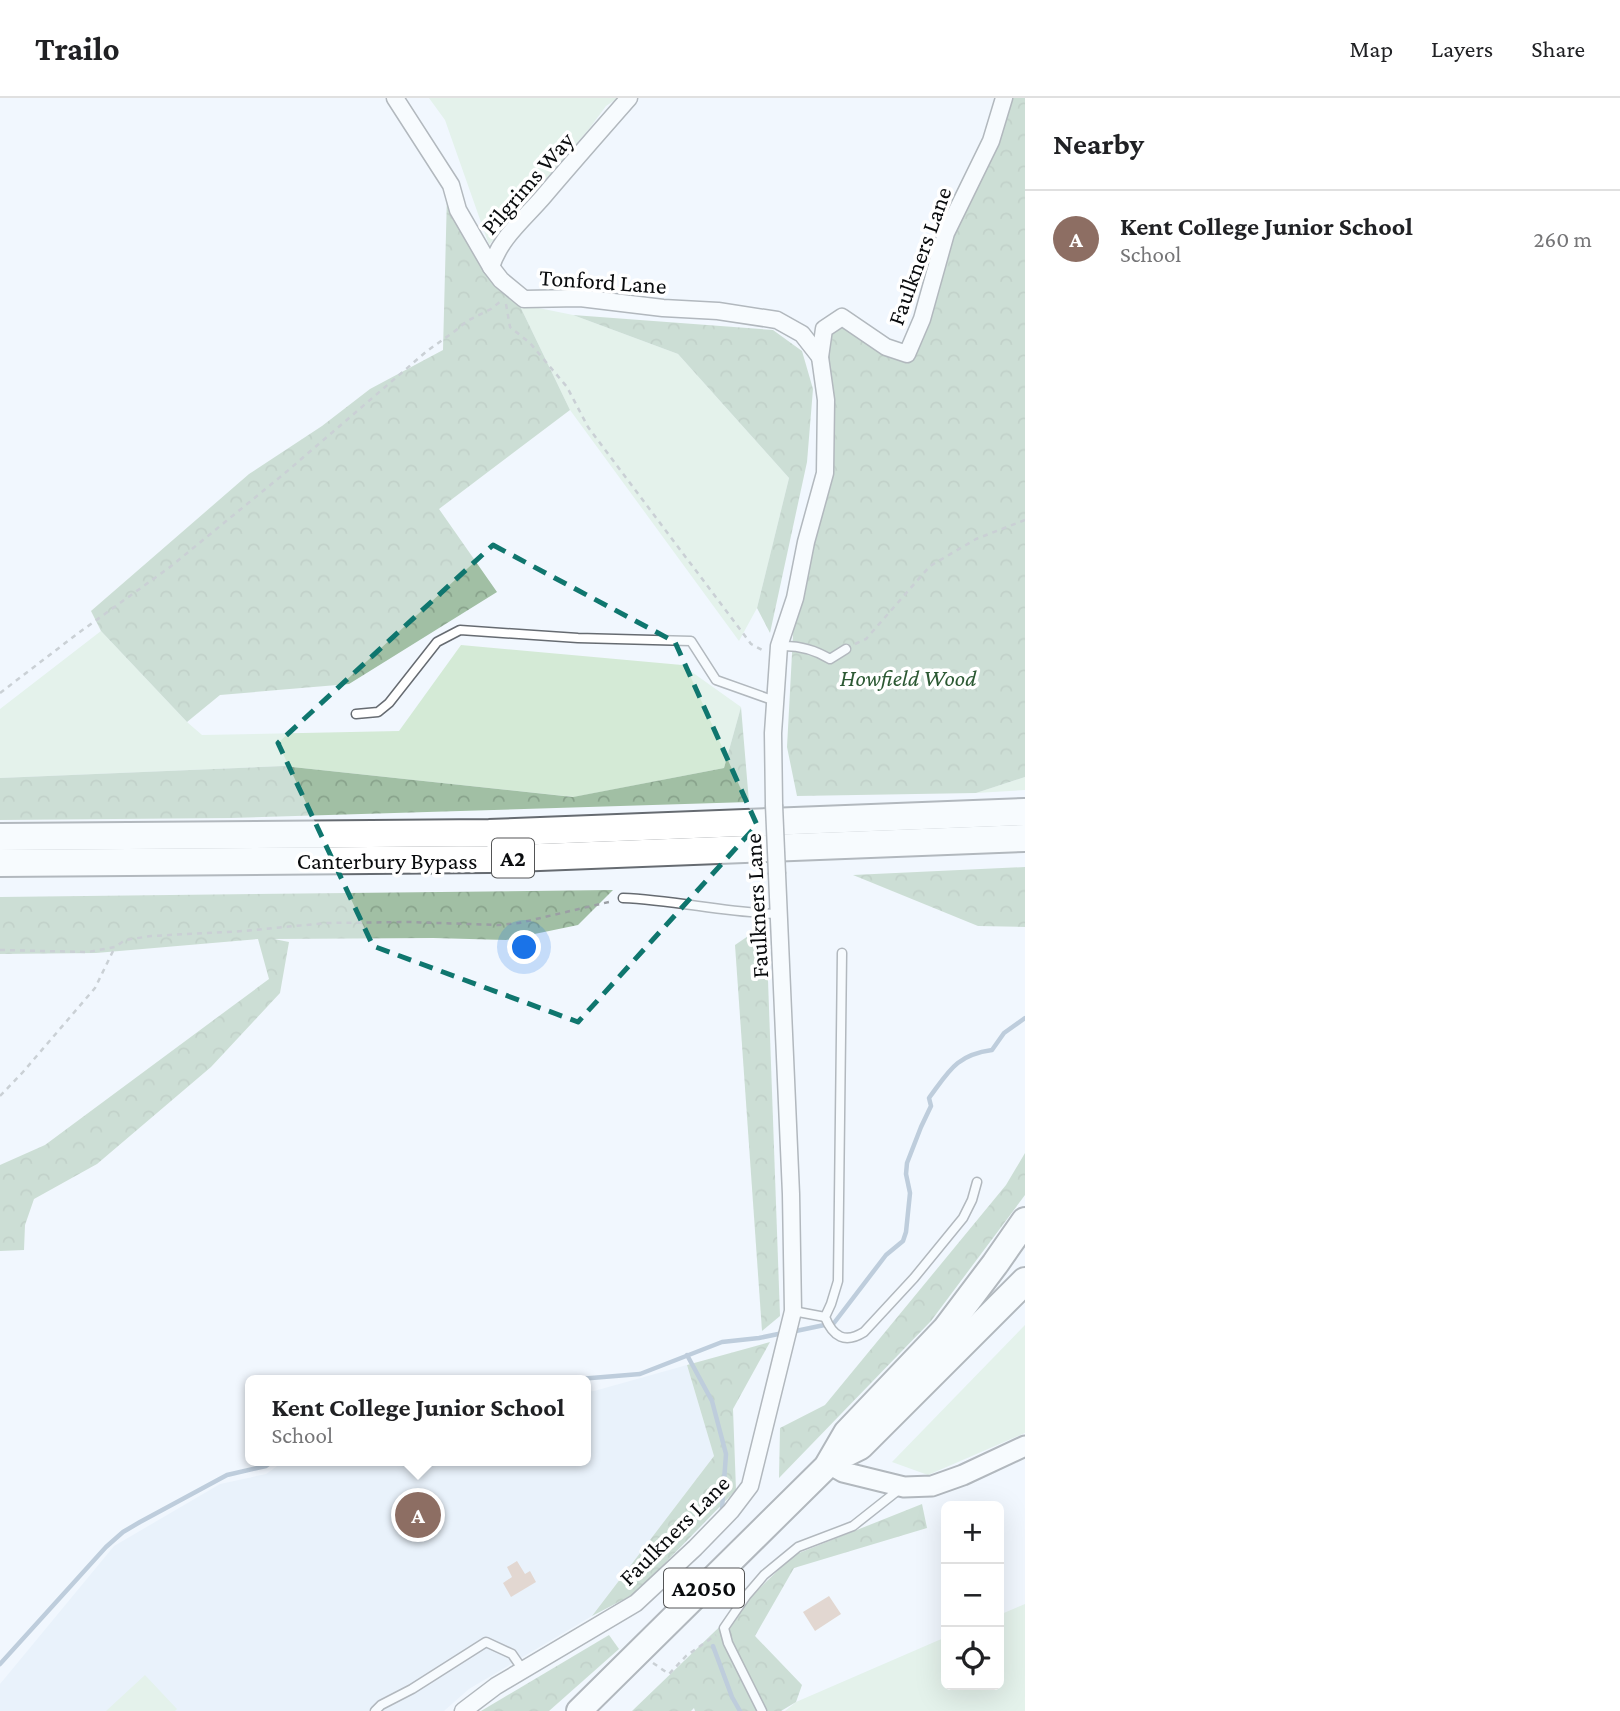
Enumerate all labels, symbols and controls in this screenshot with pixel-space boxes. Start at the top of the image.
text: Trailo [35,30,120,67]
text: Map [1349,35,1393,62]
text: Layers [1431,35,1493,62]
text: Share [1531,35,1585,62]
street label: Pilgrims Way [475,125,580,240]
text: Nearby [1053,127,1144,160]
street label: Faulkners Lane [881,183,957,329]
text: Kent College Junior School [1120,212,1413,241]
text: A [1069,226,1083,252]
text: 260 m [1534,226,1592,252]
text: School [1120,241,1181,267]
street label: Tonford Lane [538,263,668,299]
park label: Howfield Wood [840,664,977,691]
street label: Faulkners Lane [739,833,773,979]
road number: A2 [492,838,534,878]
street label: Canterbury Bypass [297,847,477,874]
your location [507,930,541,964]
popup [245,1375,591,1466]
text: Kent College Junior School [272,1393,564,1422]
text: School [272,1422,333,1448]
street label: Faulkners Lane [613,1469,735,1591]
pin: A [395,1489,441,1541]
map controls [941,1501,1004,1690]
button: + [941,1501,1004,1564]
button: − [941,1564,1004,1627]
road number: A2050 [664,1568,744,1608]
button: locate [941,1627,1004,1690]

